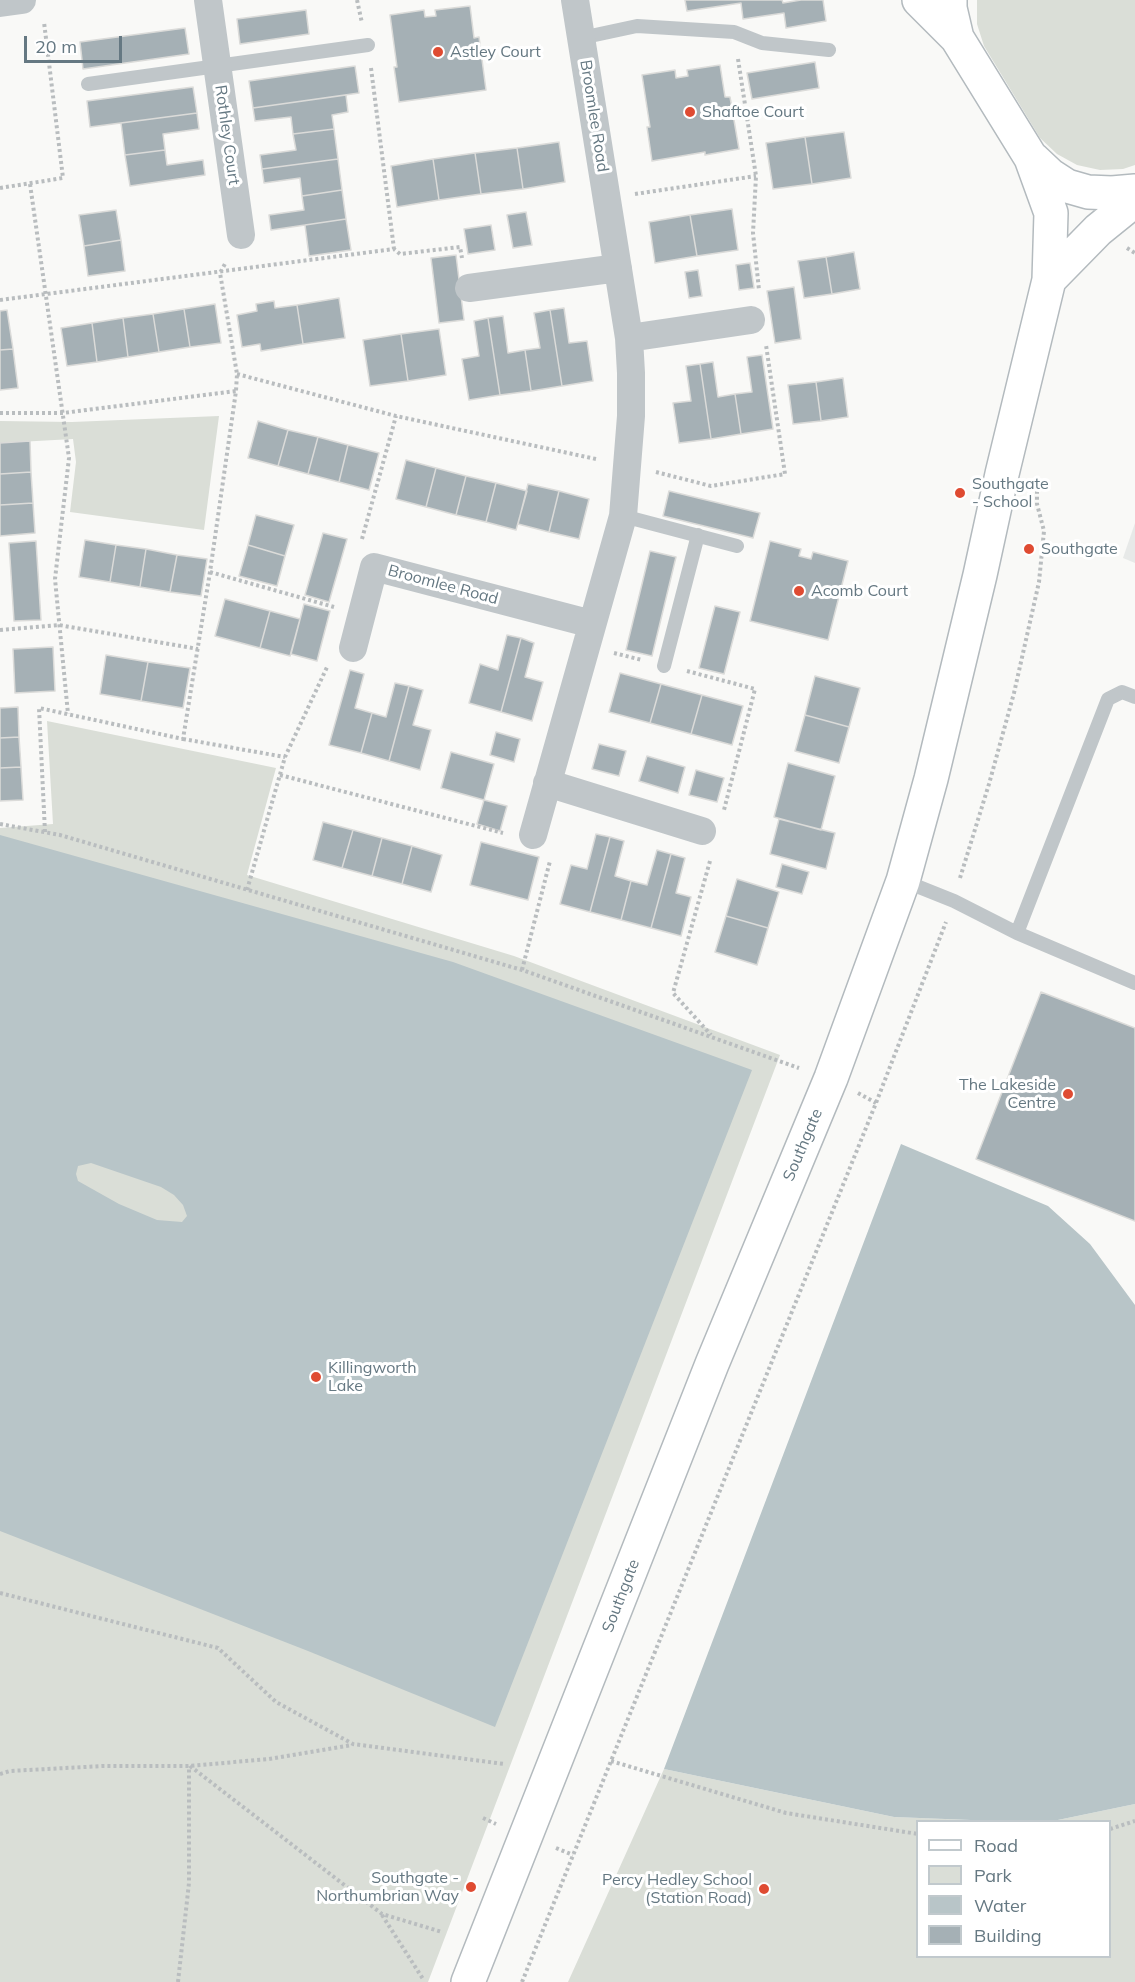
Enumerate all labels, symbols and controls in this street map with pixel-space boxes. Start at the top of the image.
scale bar [27,24,124,62]
text: 20 m [35,35,77,58]
place label: Astley Court [450,42,541,62]
marker: Astley Court [431,45,445,59]
street label: Broomlee Road [576,58,612,174]
street label: Rothley Court [210,84,244,186]
place label: Shaftoe Court [702,102,804,122]
marker: Shaftoe Court [683,105,697,119]
place label: Southgate - School [972,474,1049,512]
marker: Southgate - School [953,486,967,500]
place label: Southgate [1041,539,1118,559]
marker: Southgate [1022,542,1036,556]
street label: Broomlee Road [386,561,500,609]
place label: Acomb Court [811,581,908,601]
marker: Acomb Court [792,584,806,598]
place label: The Lakeside Centre [959,1075,1056,1113]
marker: The Lakeside Centre [1061,1087,1075,1101]
street label: Southgate [779,1106,827,1184]
place label: Killingworth Lake [328,1358,417,1396]
marker: Killingworth Lake [309,1370,323,1384]
street label: Southgate [598,1557,644,1635]
legend [916,1820,1111,1958]
text: Road [974,1834,1018,1857]
text: Park [974,1864,1012,1887]
place label: Southgate - Northumbrian Way [316,1868,459,1906]
place label: Percy Hedley School (Station Road) [602,1870,752,1908]
marker: Southgate - Northumbrian Way [464,1880,478,1894]
marker: Percy Hedley School (Station Road) [757,1882,771,1896]
text: Water [974,1894,1026,1917]
text: Building [974,1924,1042,1947]

